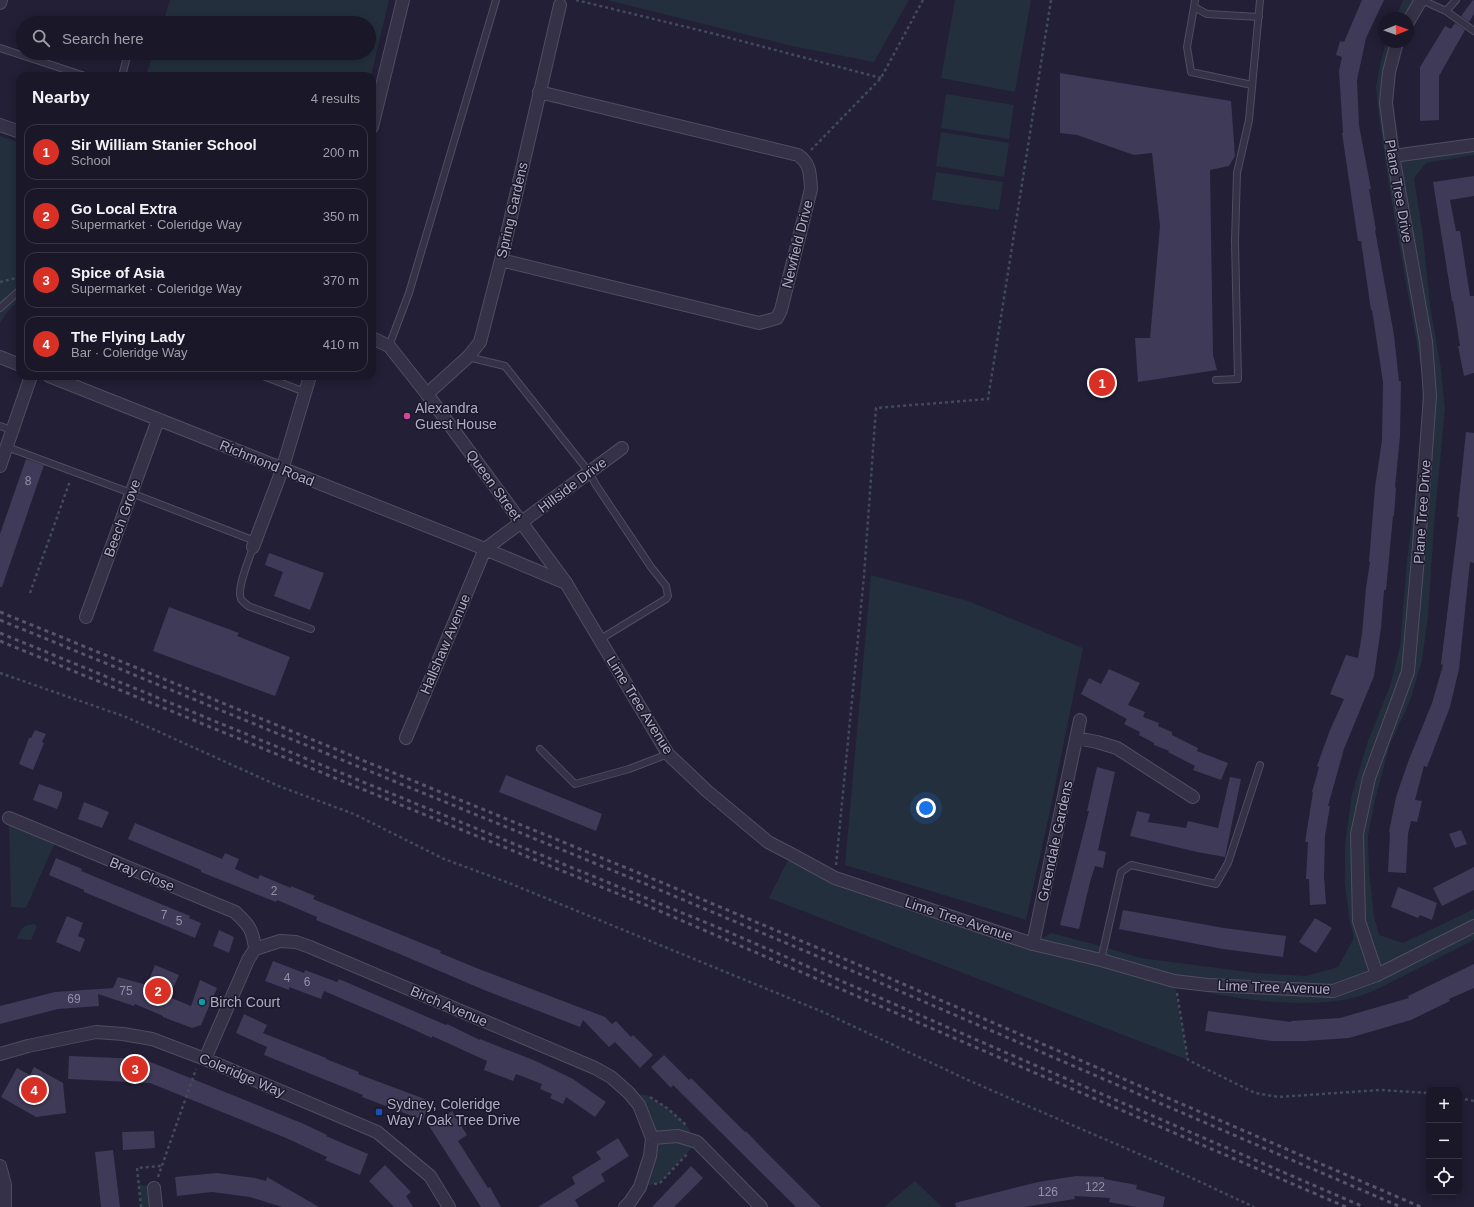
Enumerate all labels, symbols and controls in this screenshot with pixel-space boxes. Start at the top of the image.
north arrow [1378,12,1414,48]
search box [16,16,376,60]
icon: search [30,27,52,49]
text: Search here [62,30,144,47]
text: Nearby [32,88,90,107]
text: 4 results [311,91,360,106]
text: Sir William Stanier School [71,136,257,153]
street label: Plane Tree Drive [1382,138,1416,244]
text: 1 [42,145,50,160]
text: 200 m [323,145,359,160]
text: School [71,153,111,168]
street label: Spring Gardens [493,160,531,260]
street label: Newfield Drive [778,198,816,290]
text: Go Local Extra [71,200,177,217]
text: 2 [42,209,50,224]
text: 350 m [323,209,359,224]
text: Supermarket · Coleridge Way [71,217,242,232]
text: Spice of Asia [71,264,165,281]
text: 3 [42,273,50,288]
text: 370 m [323,273,359,288]
text: Supermarket · Coleridge Way [71,281,242,296]
text: The Flying Lady [71,328,185,345]
text: 4 [42,337,50,352]
text: 410 m [323,337,359,352]
text: Bar · Coleridge Way [71,345,188,360]
pin: 1 [1089,368,1115,398]
place label: Alexandra Guest House [415,400,497,432]
marker: Alexandra Guest House [402,411,412,421]
street label: Richmond Road [217,437,317,489]
street label: Queen Street [463,447,525,523]
street label: Hillside Drive [535,454,610,516]
street label: Plane Tree Drive [1410,459,1434,565]
house number: 8 [25,474,32,488]
street label: Beech Grove [101,477,144,559]
street label: Hallshaw Avenue [417,591,473,696]
street label: Lime Tree Avenue [603,653,677,757]
street label: Greendale Gardens [1034,779,1076,903]
your location [916,798,936,818]
street label: Bray Close [107,854,177,894]
house number: 2 [271,884,278,898]
street label: Lime Tree Avenue [903,894,1015,944]
house number: 7 [161,908,168,922]
house number: 5 [176,914,183,928]
house number: 4 [284,971,291,985]
house number: 6 [304,975,311,989]
pin: 2 [145,976,171,1006]
street label: Lime Tree Avenue [1217,977,1331,997]
street label: Birch Avenue [408,983,490,1030]
house number: 75 [119,984,133,998]
house number: 69 [67,992,81,1006]
place label: Birch Court [210,994,280,1010]
marker: Birch Court [197,997,207,1007]
street label: Coleridge Way [197,1050,287,1100]
pin: 3 [122,1054,148,1084]
pin: 4 [21,1075,47,1105]
map controls [1426,1087,1462,1195]
button: + [1426,1087,1462,1123]
place label: Sydney, Coleridge Way / Oak Tree Drive [387,1096,521,1128]
marker: Sydney, Coleridge Way / Oak Tree Drive [374,1107,384,1117]
button: − [1426,1123,1462,1159]
button: locate [1426,1159,1462,1195]
house number: 122 [1085,1180,1105,1194]
house number: 126 [1038,1185,1058,1199]

